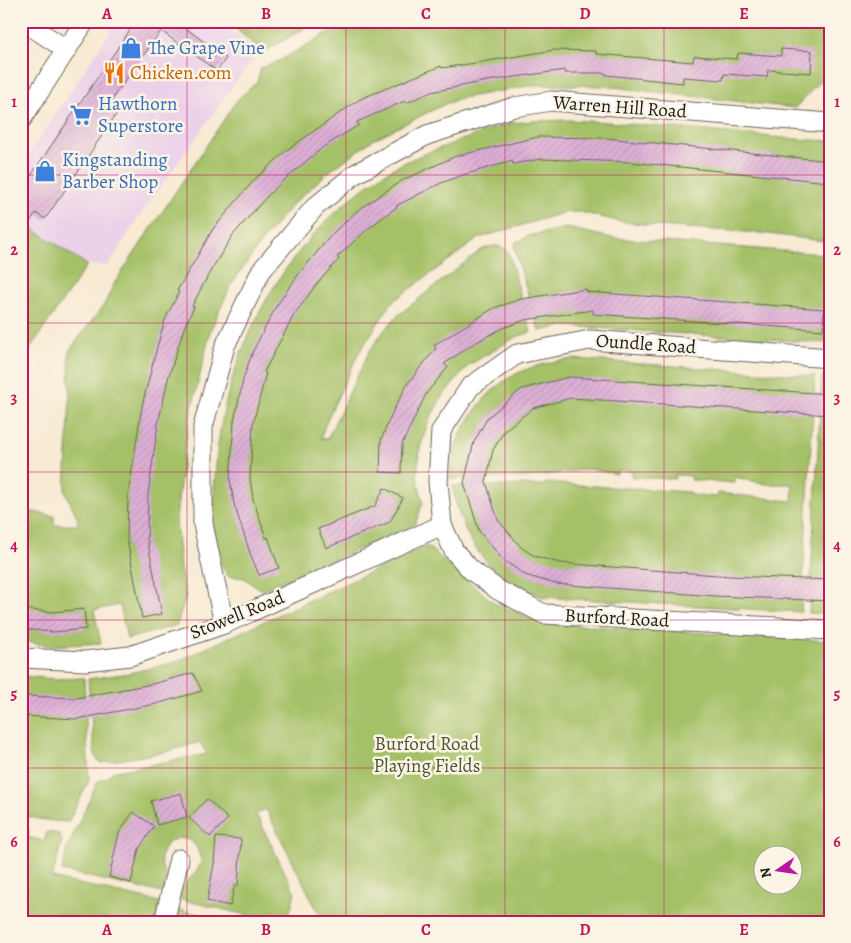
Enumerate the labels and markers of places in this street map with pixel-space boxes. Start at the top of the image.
shop icon: The Grape Vine [118,35,144,61]
place label: The Grape Vine [148,35,265,61]
restaurant icon: Chicken.com [101,60,127,86]
place label: Chicken.com [130,60,232,86]
place label: Hawthorn Superstore [98,91,183,139]
supermarket icon: Hawthorn Superstore [68,102,94,128]
place label: Kingstanding Barber Shop [62,147,168,195]
shop icon: Kingstanding Barber Shop [32,158,58,184]

